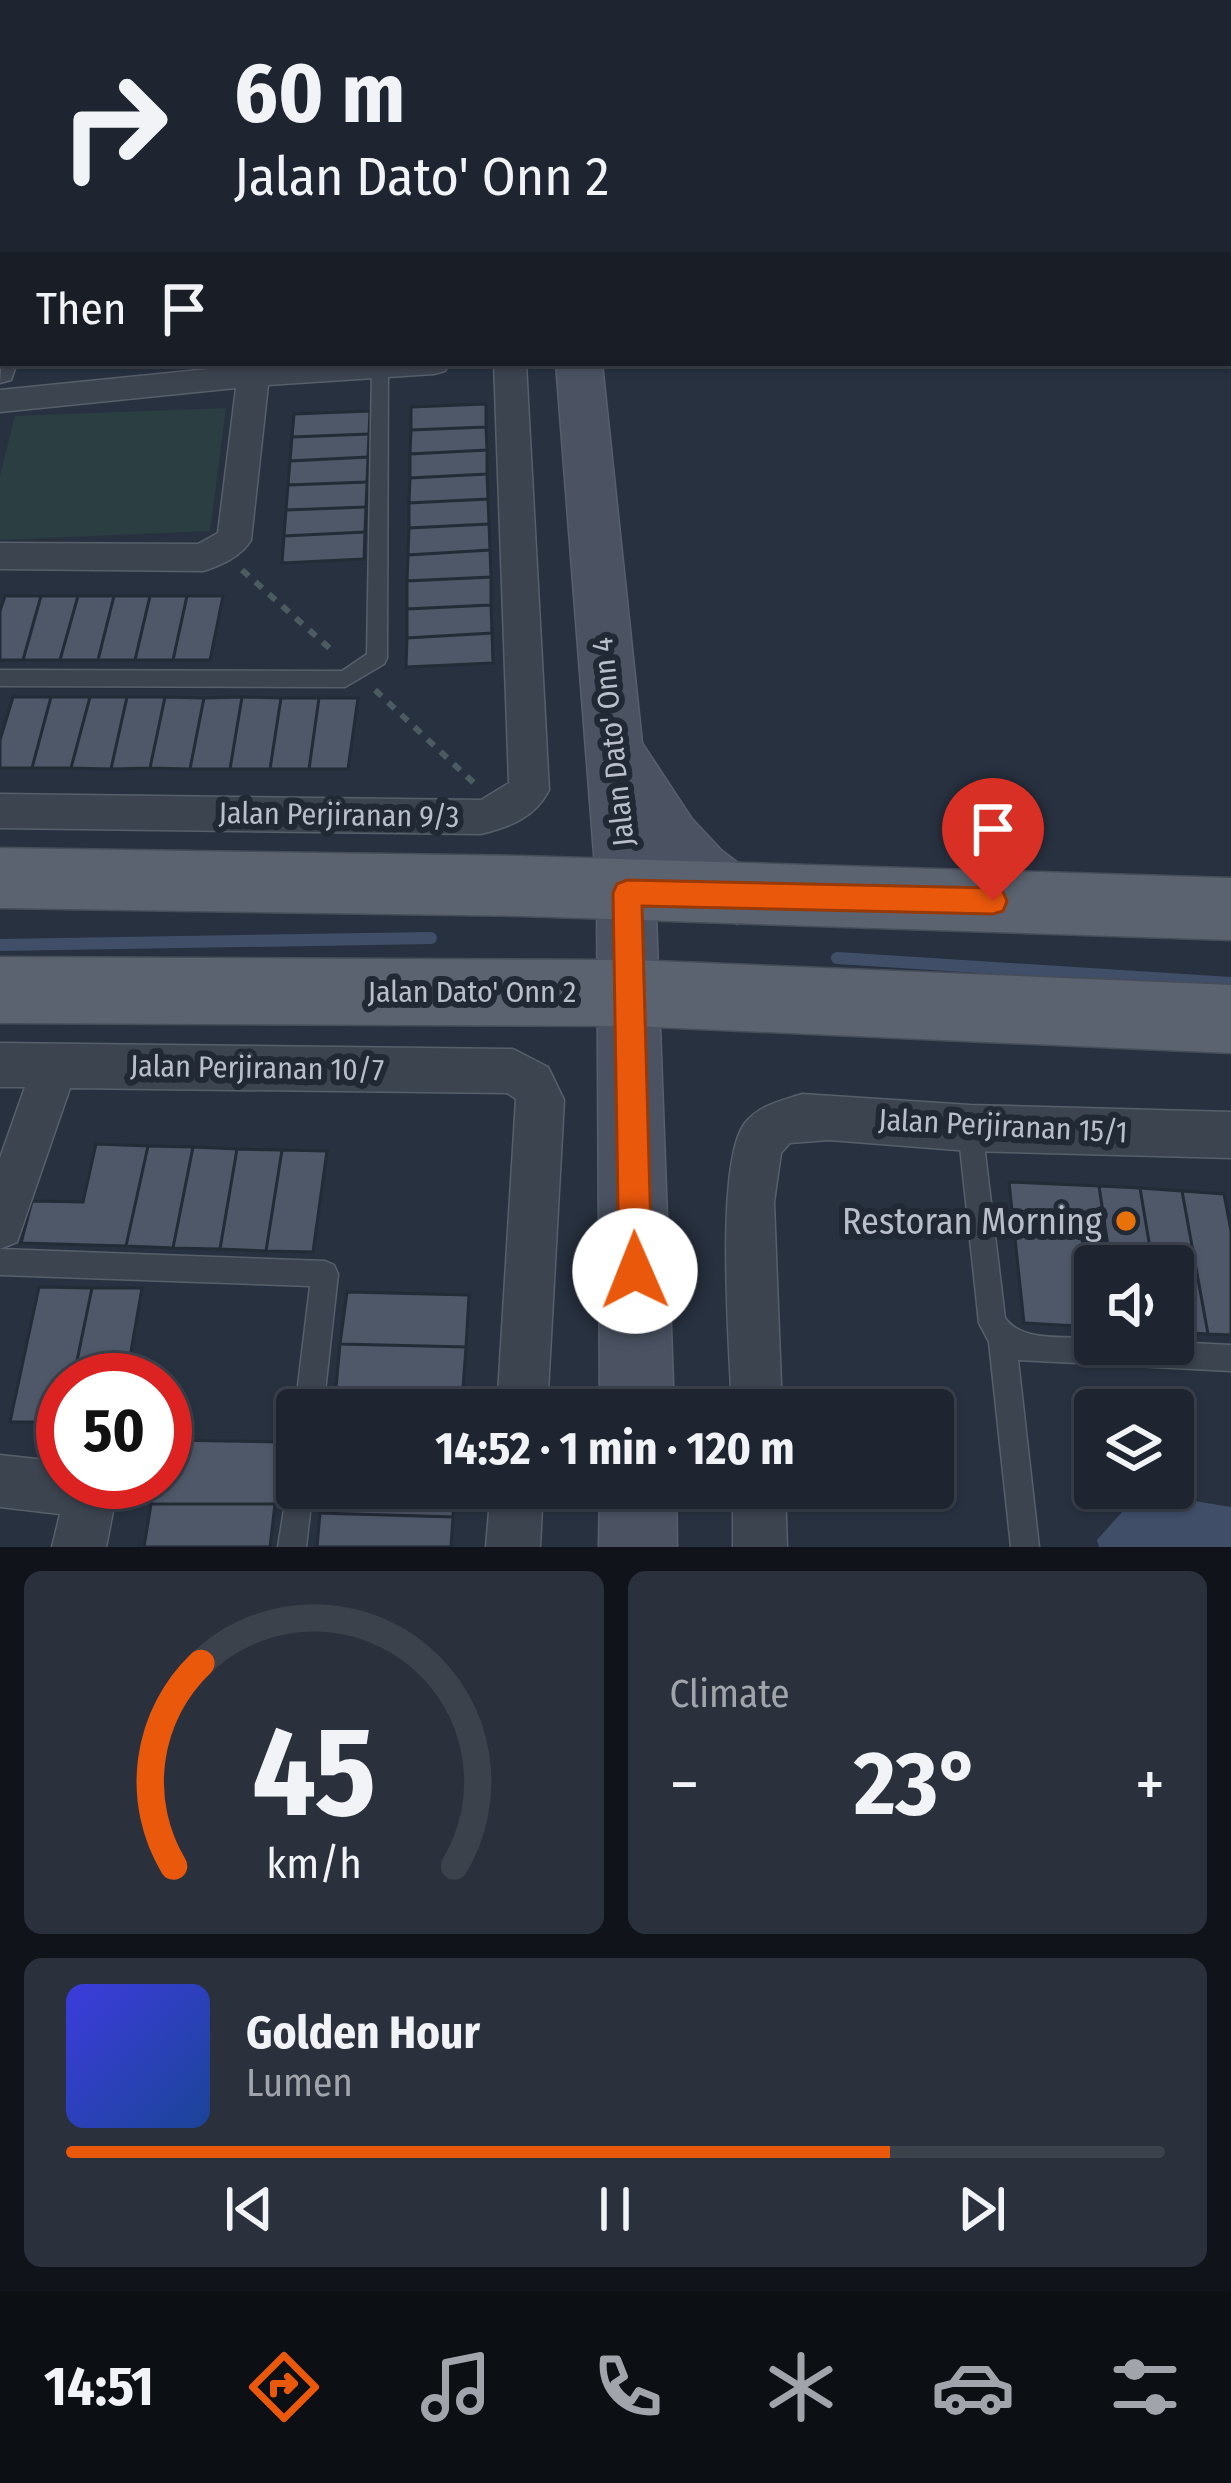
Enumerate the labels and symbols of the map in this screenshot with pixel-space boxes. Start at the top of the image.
street label: Jalan Dato' Onn 4 [584,636,642,848]
pin [942,778,1044,901]
street label: Jalan Perjiranan 9/3 [218,795,460,835]
street label: Jalan Dato' Onn 2 [368,974,576,1010]
street label: Jalan Perjiranan 10/7 [130,1048,384,1088]
street label: Jalan Perjiranan 15/1 [878,1102,1128,1150]
place label: Restoran Morning [842,1200,1102,1244]
position arrow [572,1208,698,1334]
marker: Restoran Morning [1113,1208,1139,1234]
speed limit sign: 50 [36,1353,192,1509]

